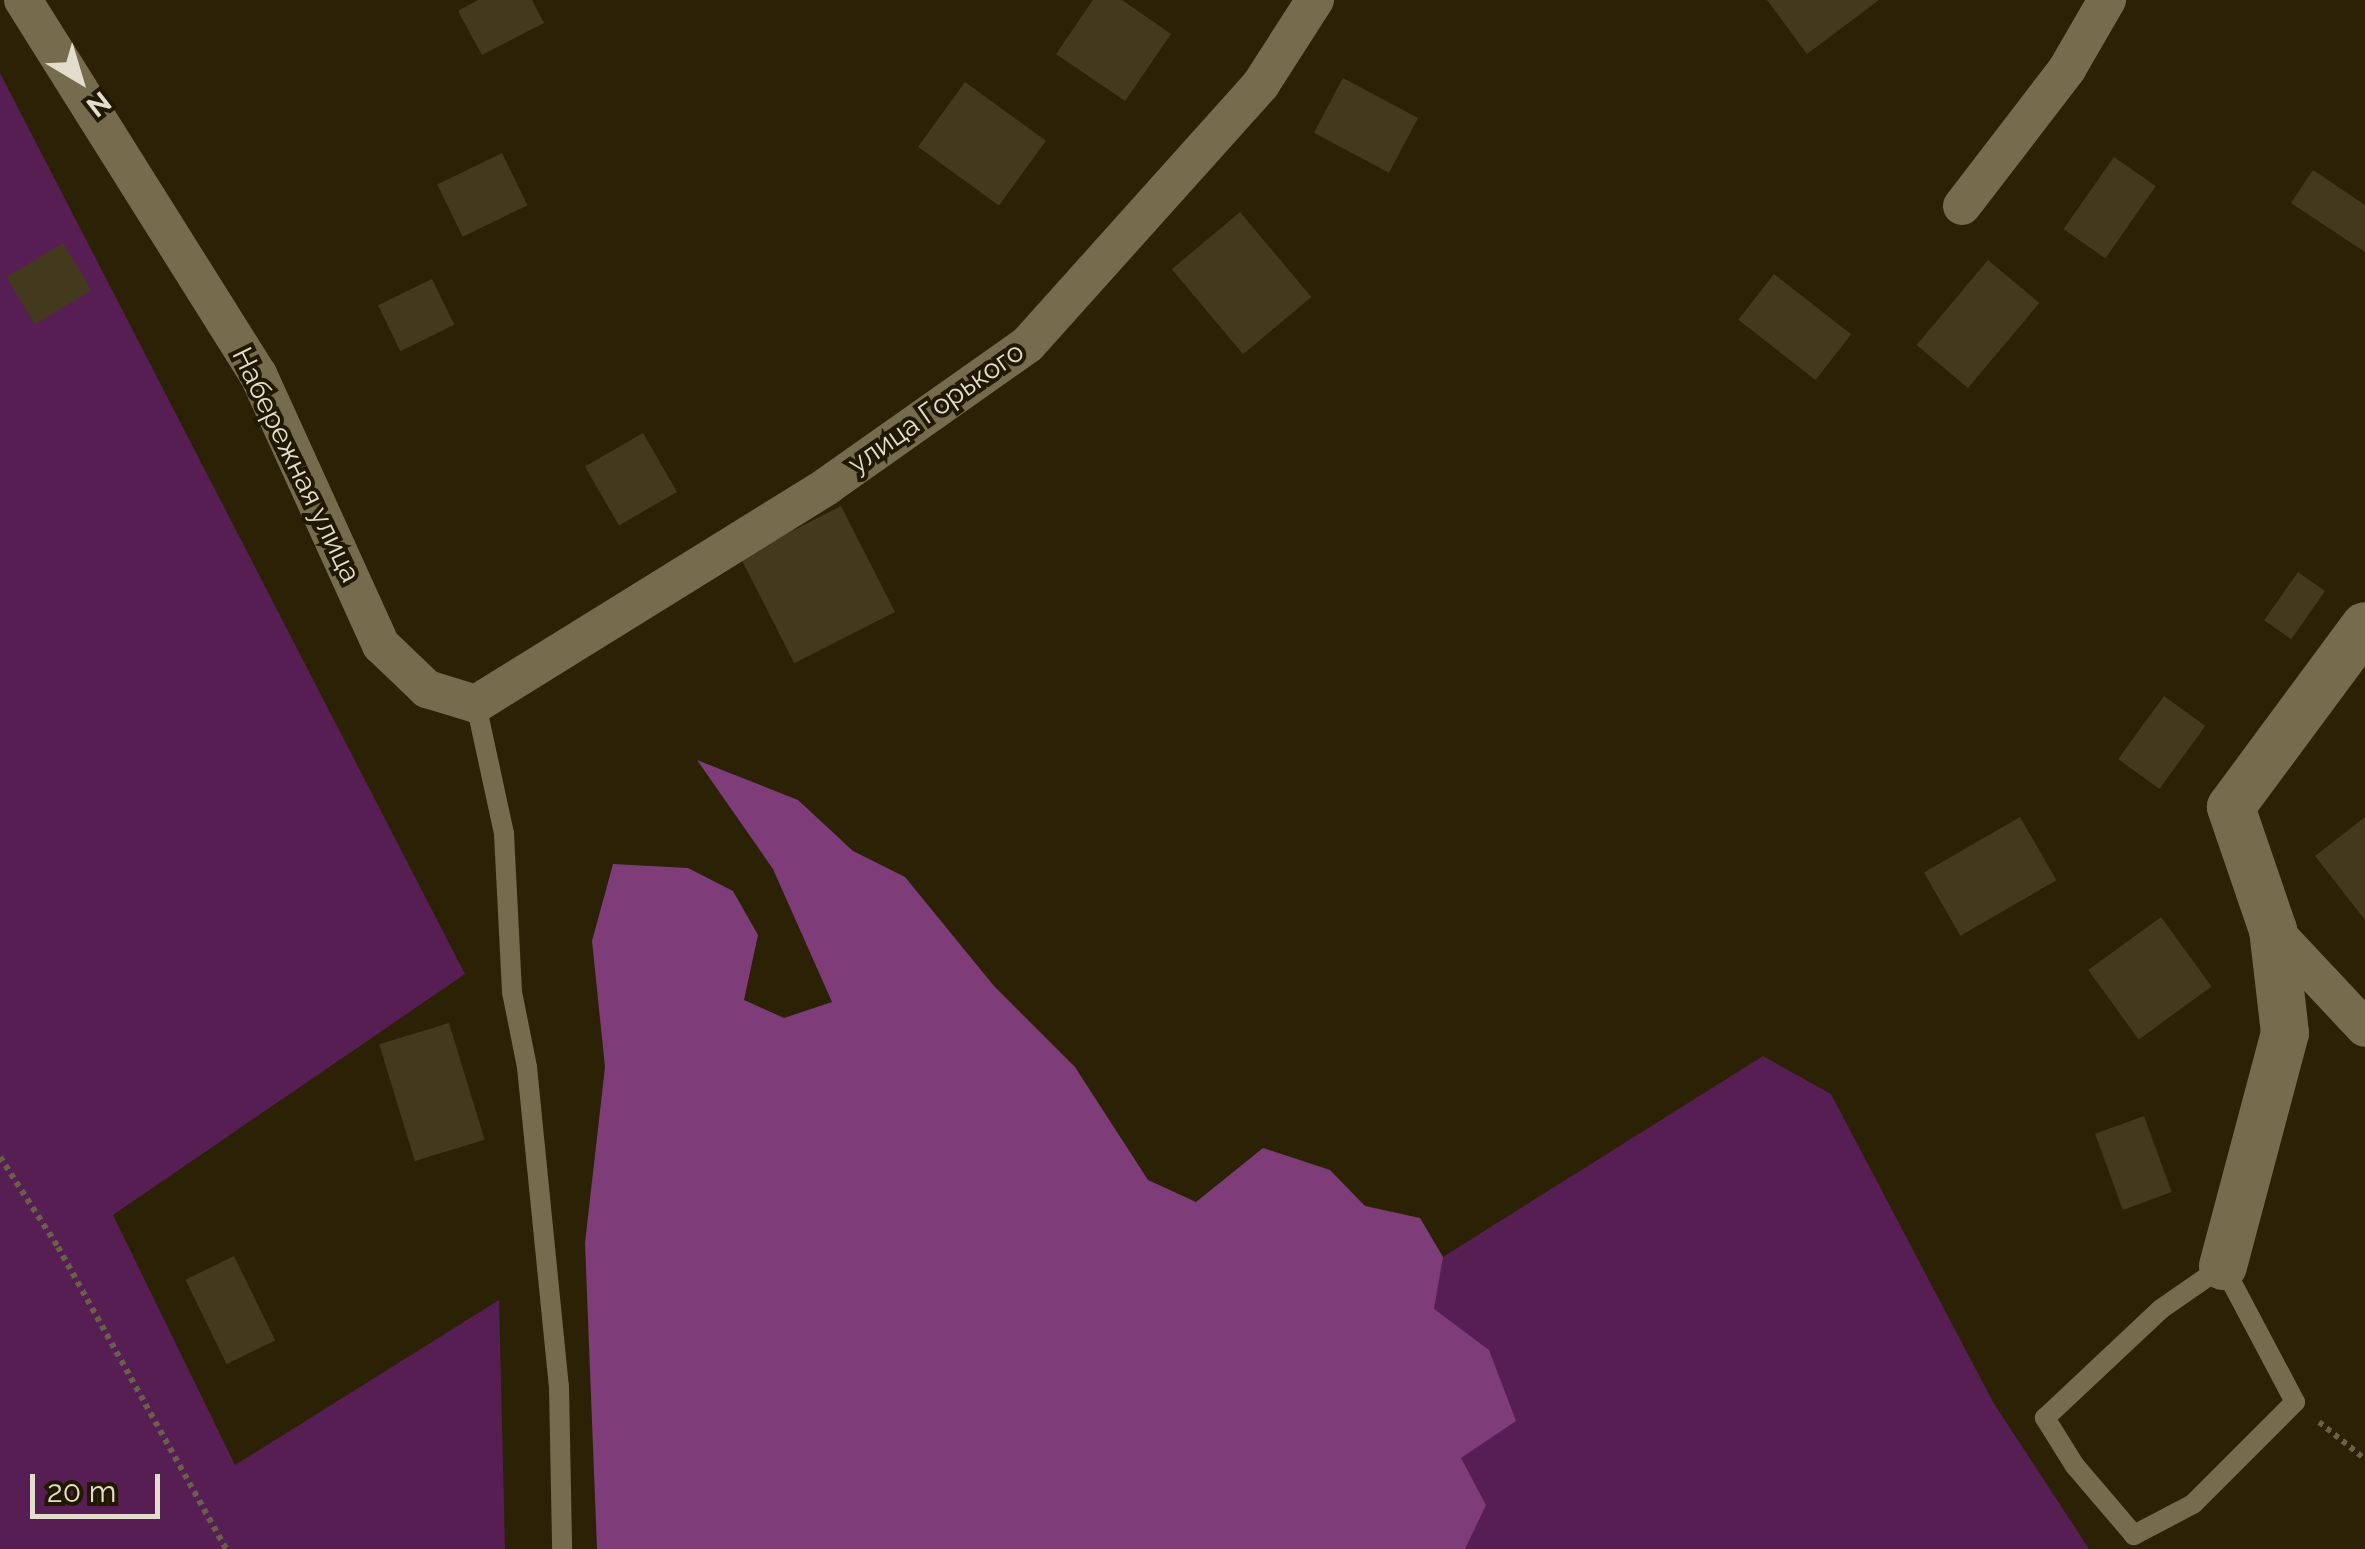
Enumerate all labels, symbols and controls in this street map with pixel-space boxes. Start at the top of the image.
north arrow [30,30,130,130]
text: N [80,84,117,124]
street label: улица Горького [842,335,1030,481]
street label: Набережная улица [224,342,368,588]
scale bar [35,1454,165,1516]
text: 20 m [47,1474,116,1509]

